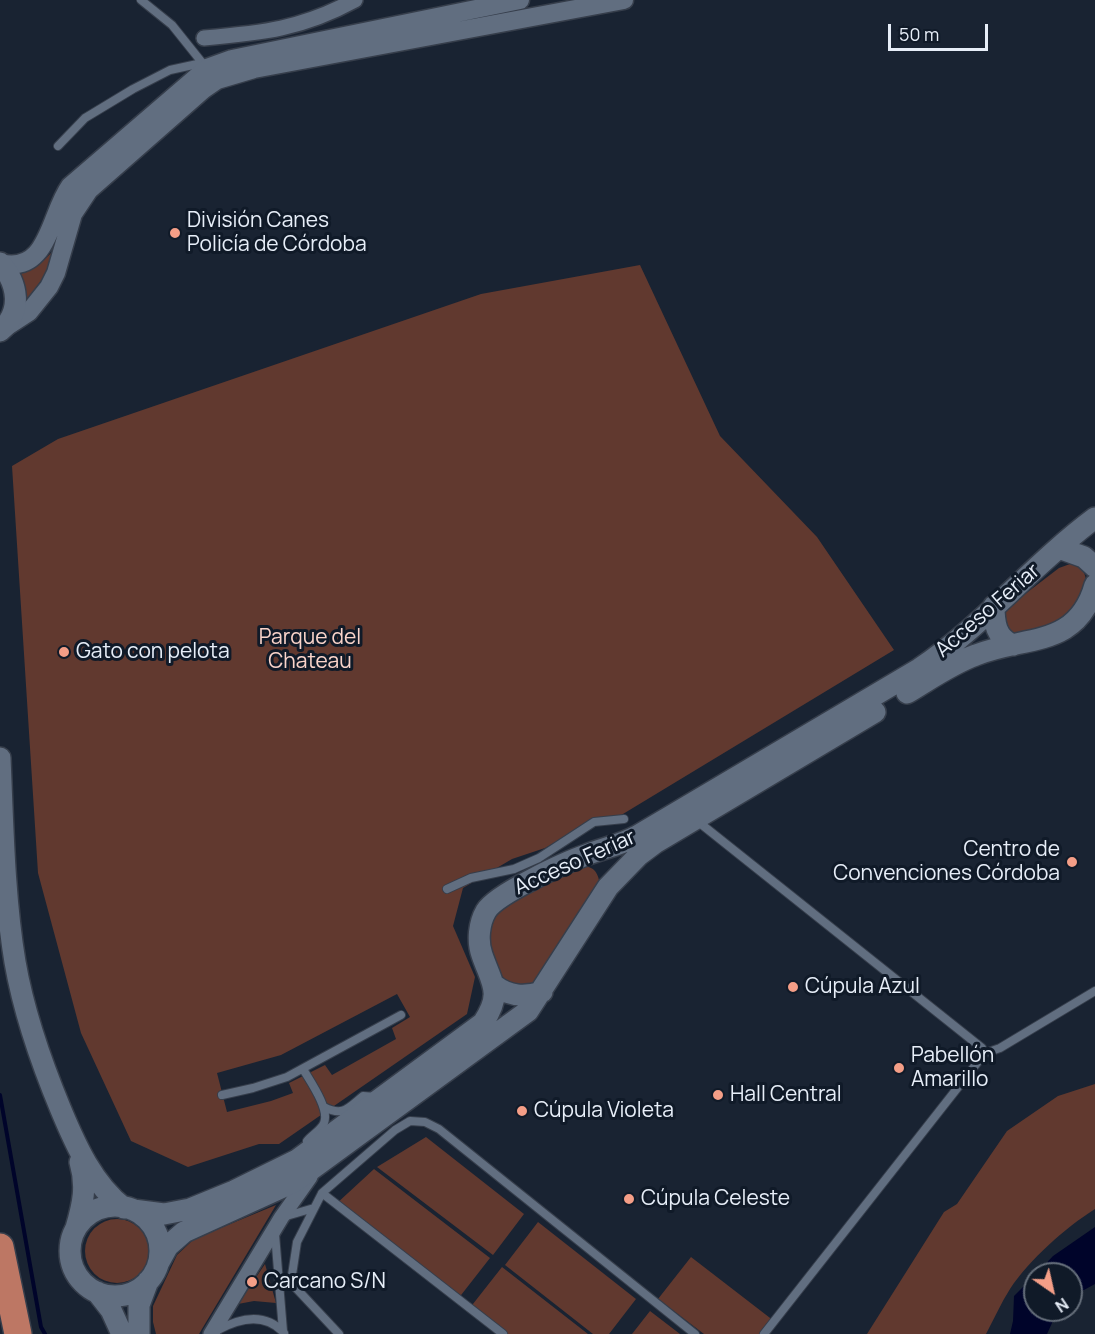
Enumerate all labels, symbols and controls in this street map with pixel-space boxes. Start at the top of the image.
scale bar [891,12,992,50]
text: 50 m [899,22,939,46]
place label: División Canes Policía de Córdoba [187,208,367,258]
marker: División Canes Policía de Córdoba [168,226,182,240]
street label: Acceso Feriar [931,559,1045,663]
park label: Parque del Chateau [259,625,361,675]
place label: Gato con pelota [76,639,230,665]
marker: Gato con pelota [57,645,71,659]
street label: Acceso Feriar [510,825,640,901]
place label: Centro de Convenciones Córdoba [833,837,1060,887]
marker: Centro de Convenciones Córdoba [1065,855,1079,869]
place label: Cúpula Azul [805,974,920,1000]
marker: Cúpula Azul [786,980,800,994]
place label: Pabellón Amarillo [911,1043,994,1093]
marker: Pabellón Amarillo [892,1061,906,1075]
place label: Hall Central [730,1082,842,1108]
marker: Hall Central [711,1088,725,1102]
place label: Cúpula Violeta [534,1098,674,1124]
marker: Cúpula Violeta [515,1104,529,1118]
place label: Cúpula Celeste [641,1186,790,1212]
marker: Cúpula Celeste [622,1192,636,1206]
north arrow [1023,1262,1083,1322]
place label: Carcano S/N [264,1269,386,1295]
marker: Carcano S/N [245,1275,259,1289]
text: N [1051,1293,1073,1318]

